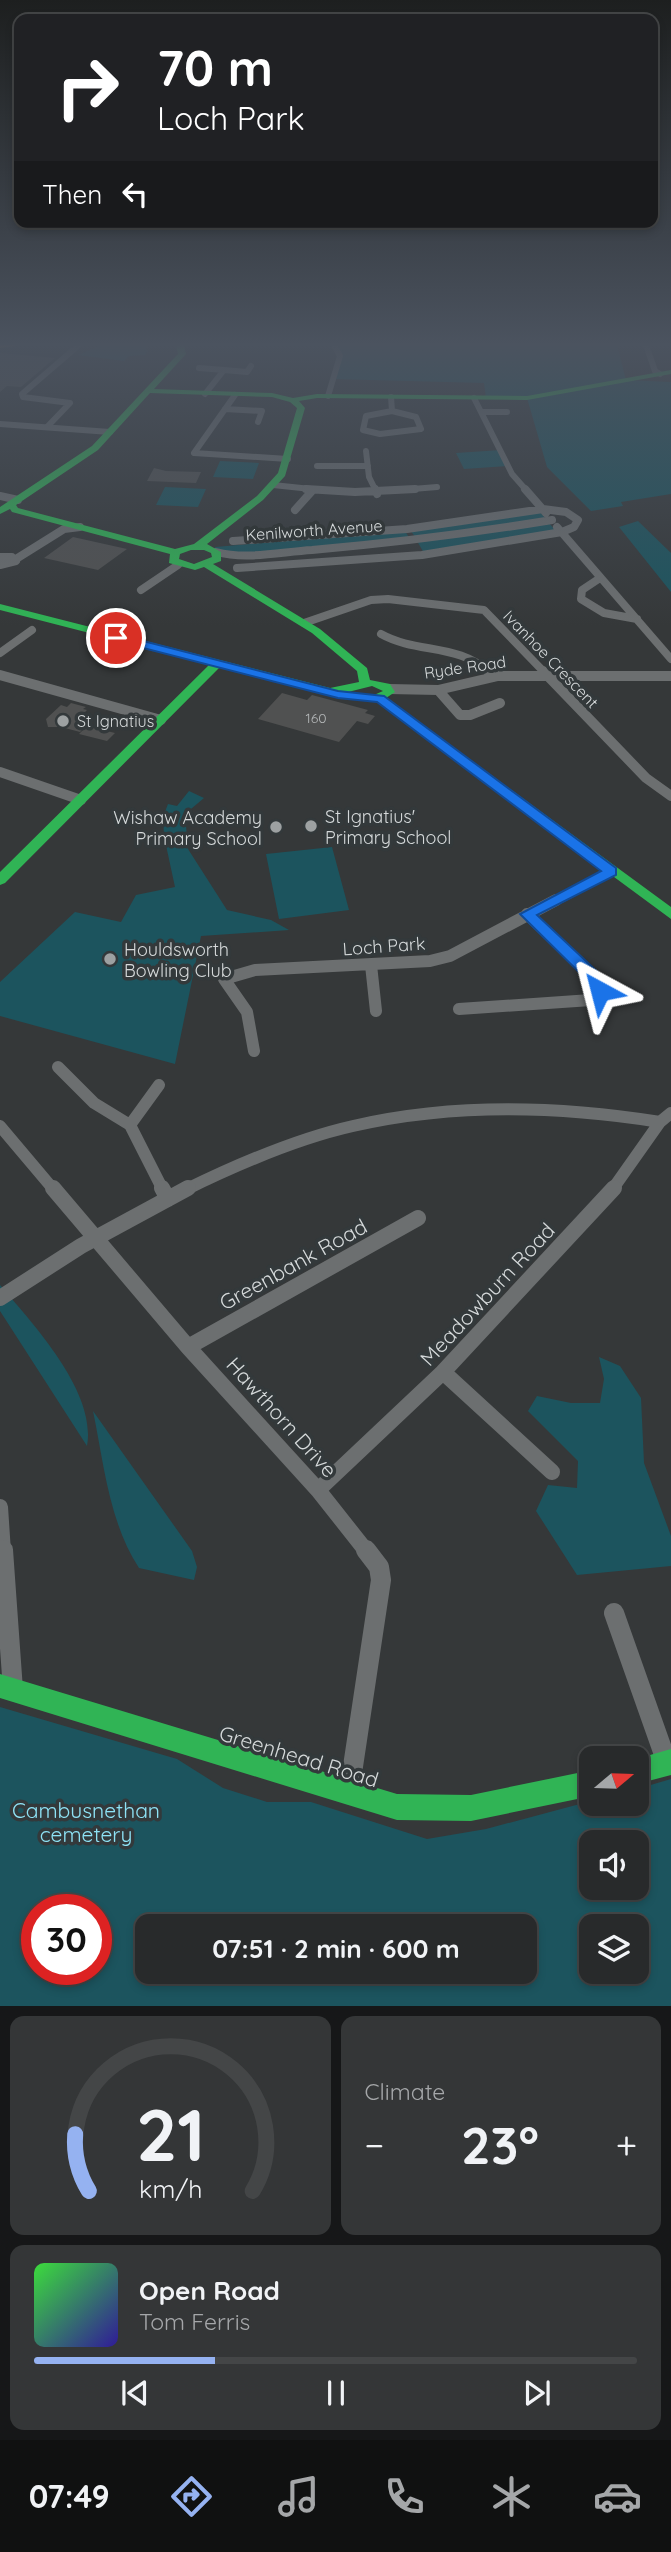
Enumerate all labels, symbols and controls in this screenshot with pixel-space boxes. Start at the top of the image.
text: 70 m [157,37,273,98]
icon: right [42,42,133,133]
text: Loch Park [157,98,305,138]
icon: left [116,175,154,213]
text: Then [42,178,102,211]
street label: Kenilworth Avenue [245,515,383,545]
street label: Ivanhoe Crescent [499,606,603,712]
pin [86,608,146,668]
icon: arrive [97,619,135,657]
street label: Ryde Road [423,651,507,683]
house number: 160 [305,709,327,727]
place label: St Ignatius [77,711,154,731]
marker: St Ignatius [55,713,71,729]
place label: St Ignatius' Primary School [325,805,451,849]
place label: Wishaw Academy Primary School [113,806,262,850]
marker: St Ignatius' Primary School [303,818,319,834]
marker: Wishaw Academy Primary School [268,819,284,835]
street label: Loch Park [342,932,426,960]
place label: Houldsworth Bowling Club [124,938,232,982]
marker: Houldsworth Bowling Club [102,951,118,967]
position arrow [563,954,637,1028]
street label: Greenbank Road [215,1213,371,1315]
street label: Meadowburn Road [414,1217,560,1371]
street label: Hawthorn Drive [221,1352,343,1482]
street label: Greenhead Road [216,1719,382,1793]
north arrow [579,1746,649,1816]
map controls [579,1746,649,1984]
park label: Cambusnethan cemetery [12,1797,160,1847]
button: sound [579,1830,649,1900]
speed limit sign: 30 [21,1894,112,1985]
button: layers [579,1914,649,1984]
text: 07:51 · 2 min · 600 m [212,1932,460,1965]
text: Climate [365,2077,445,2106]
text: 21 [135,2089,205,2180]
text: 23° [461,2112,539,2177]
text: − [365,2121,384,2169]
text: + [616,2121,637,2169]
text: km/h [139,2173,202,2204]
text: Open Road [139,2274,280,2307]
text: Tom Ferris [139,2307,250,2336]
icon: previous [116,2374,154,2412]
icon: pause [317,2374,355,2412]
icon: next [518,2374,556,2412]
icon: directions [167,2472,216,2521]
icon: music [274,2472,323,2521]
icon: phone [380,2472,429,2521]
icon: climate [487,2472,536,2521]
icon: car [593,2472,642,2521]
text: 07:49 [29,2476,110,2516]

